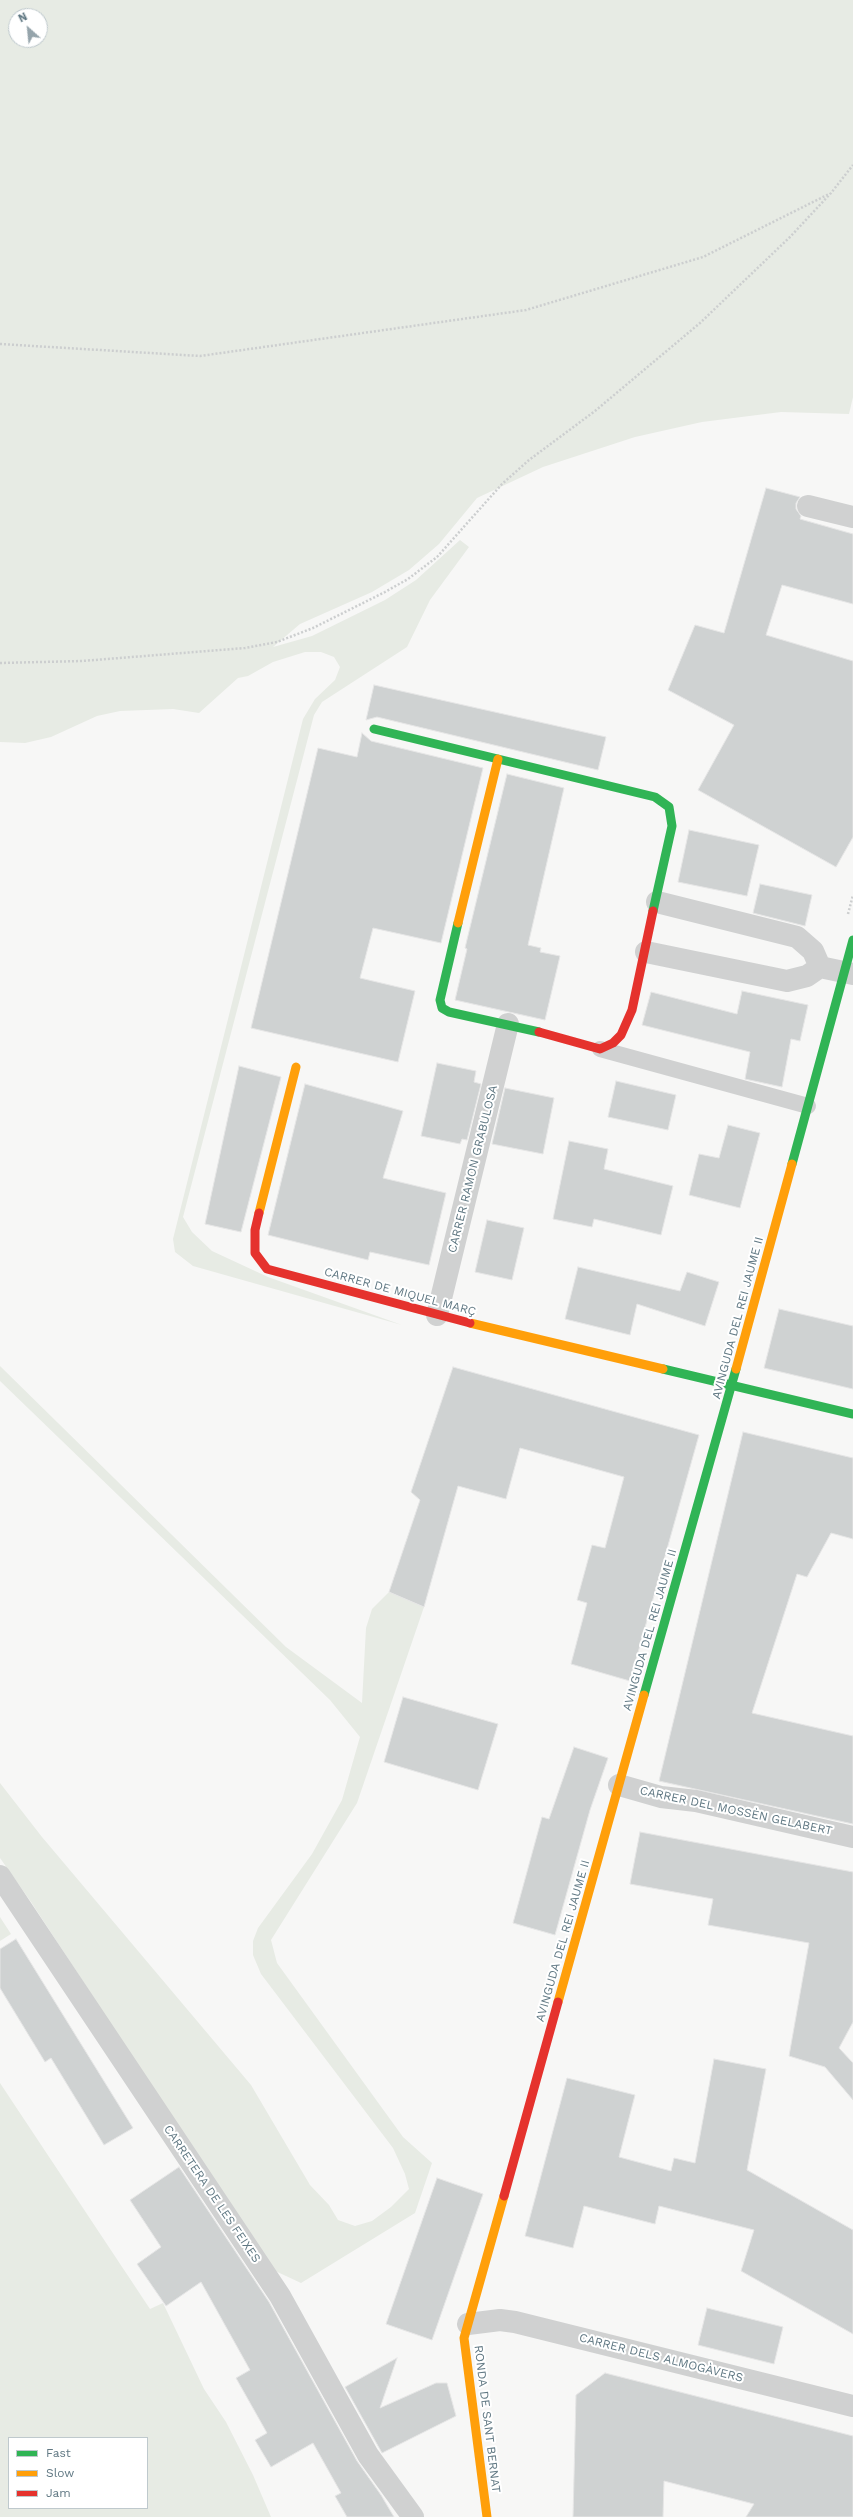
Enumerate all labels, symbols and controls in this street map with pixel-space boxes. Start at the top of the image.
north arrow [8,8,48,48]
text: N [16,10,29,25]
street label: CARRER RAMON GRABULOSA [445,1084,501,1254]
street label: AVINGUDA DEL REI JAUME II [709,1235,767,1401]
street label: CARRER DE MIQUEL MARÇ [322,1265,478,1319]
street label: AVINGUDA DEL REI JAUME II [620,1547,680,1713]
street label: CARRER DEL MOSSÈN GELABERT [638,1784,834,1838]
street label: AVINGUDA DEL REI JAUME II [533,1858,593,2024]
street label: CARRETERA DE LES FEIXES [161,2123,263,2265]
street label: CARRER DELS ALMOGÀVERS [578,2331,744,2385]
street label: RONDA DE SANT BERNAT [471,2344,503,2494]
legend [8,2437,148,2509]
text: Fast [46,2446,71,2460]
text: Slow [46,2466,74,2480]
text: Jam [46,2486,71,2500]

